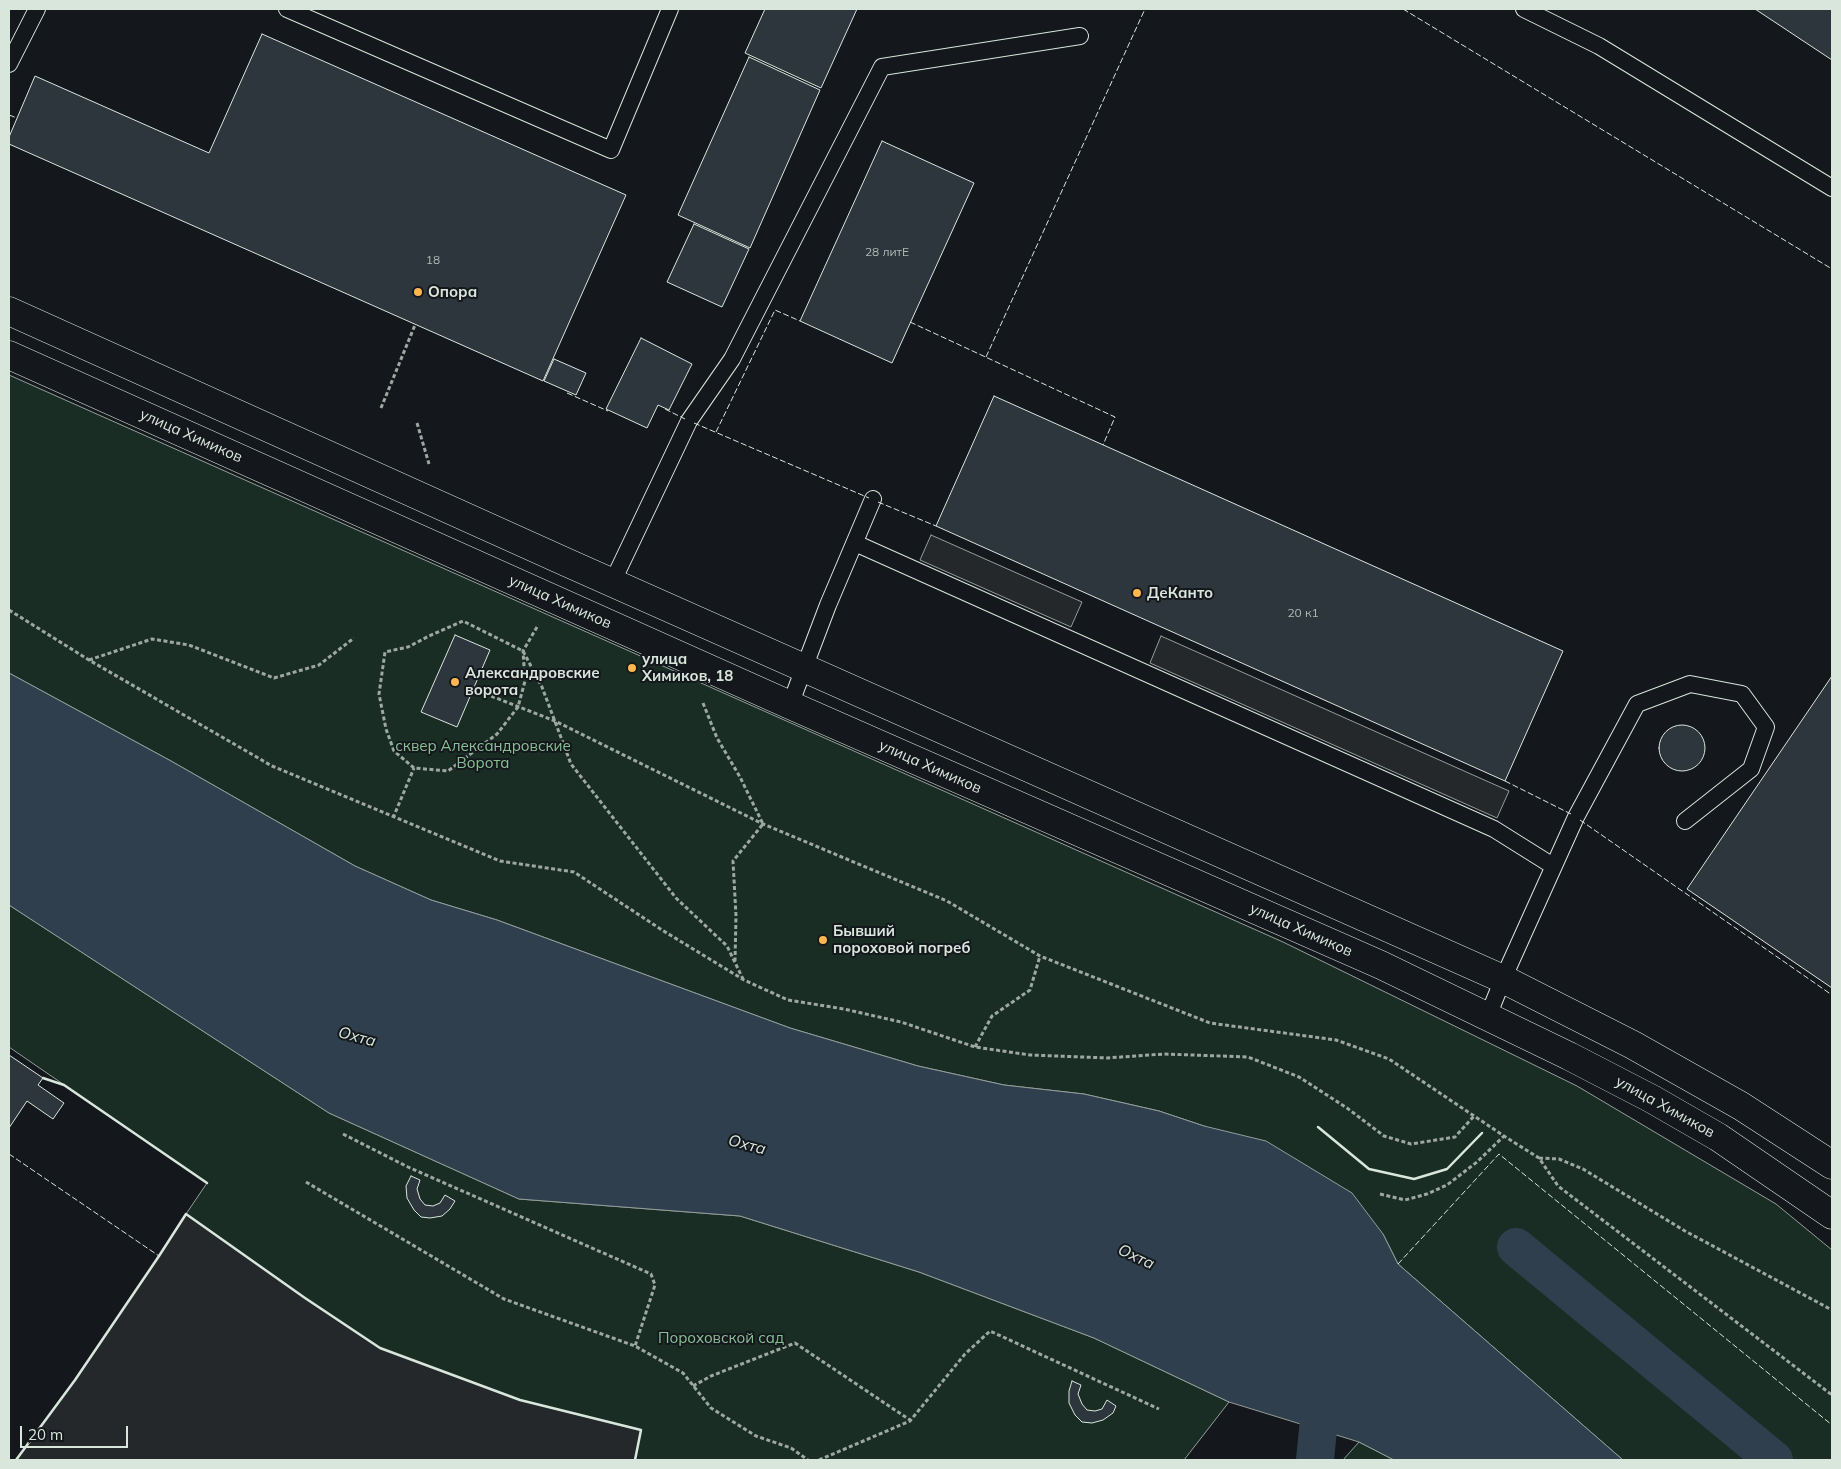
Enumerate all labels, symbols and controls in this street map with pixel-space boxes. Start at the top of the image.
house number: 28 литЕ [865,245,909,259]
house number: 18 [426,253,440,267]
place label: Опора [428,283,477,301]
marker: Опора [412,286,424,298]
street label: улица Химиков [137,405,245,467]
street label: улица Химиков [506,571,614,633]
place label: ДеКанто [1147,584,1213,602]
marker: ДеКанто [1131,587,1143,599]
house number: 20 к1 [1287,606,1319,620]
place label: улица Химиков, 18 [642,650,733,685]
marker: улица Химиков, 18 [626,662,638,674]
place label: Александровские ворота [465,664,600,699]
marker: Александровские ворота [449,676,461,688]
street label: улица Химиков [876,736,984,798]
park label: сквер Александровские Ворота [395,737,571,772]
street label: улица Химиков [1247,899,1355,961]
place label: Бывший пороховой погреб [833,922,971,957]
marker: Бывший пороховой погреб [817,934,829,946]
water label: Охта [336,1023,378,1051]
street label: улица Химиков [1612,1072,1718,1142]
water label: Охта [726,1131,768,1159]
water label: Охта [1115,1240,1157,1274]
park label: Пороховской сад [658,1329,784,1347]
scale bar [22,1416,130,1448]
text: 20 m [28,1425,63,1444]

